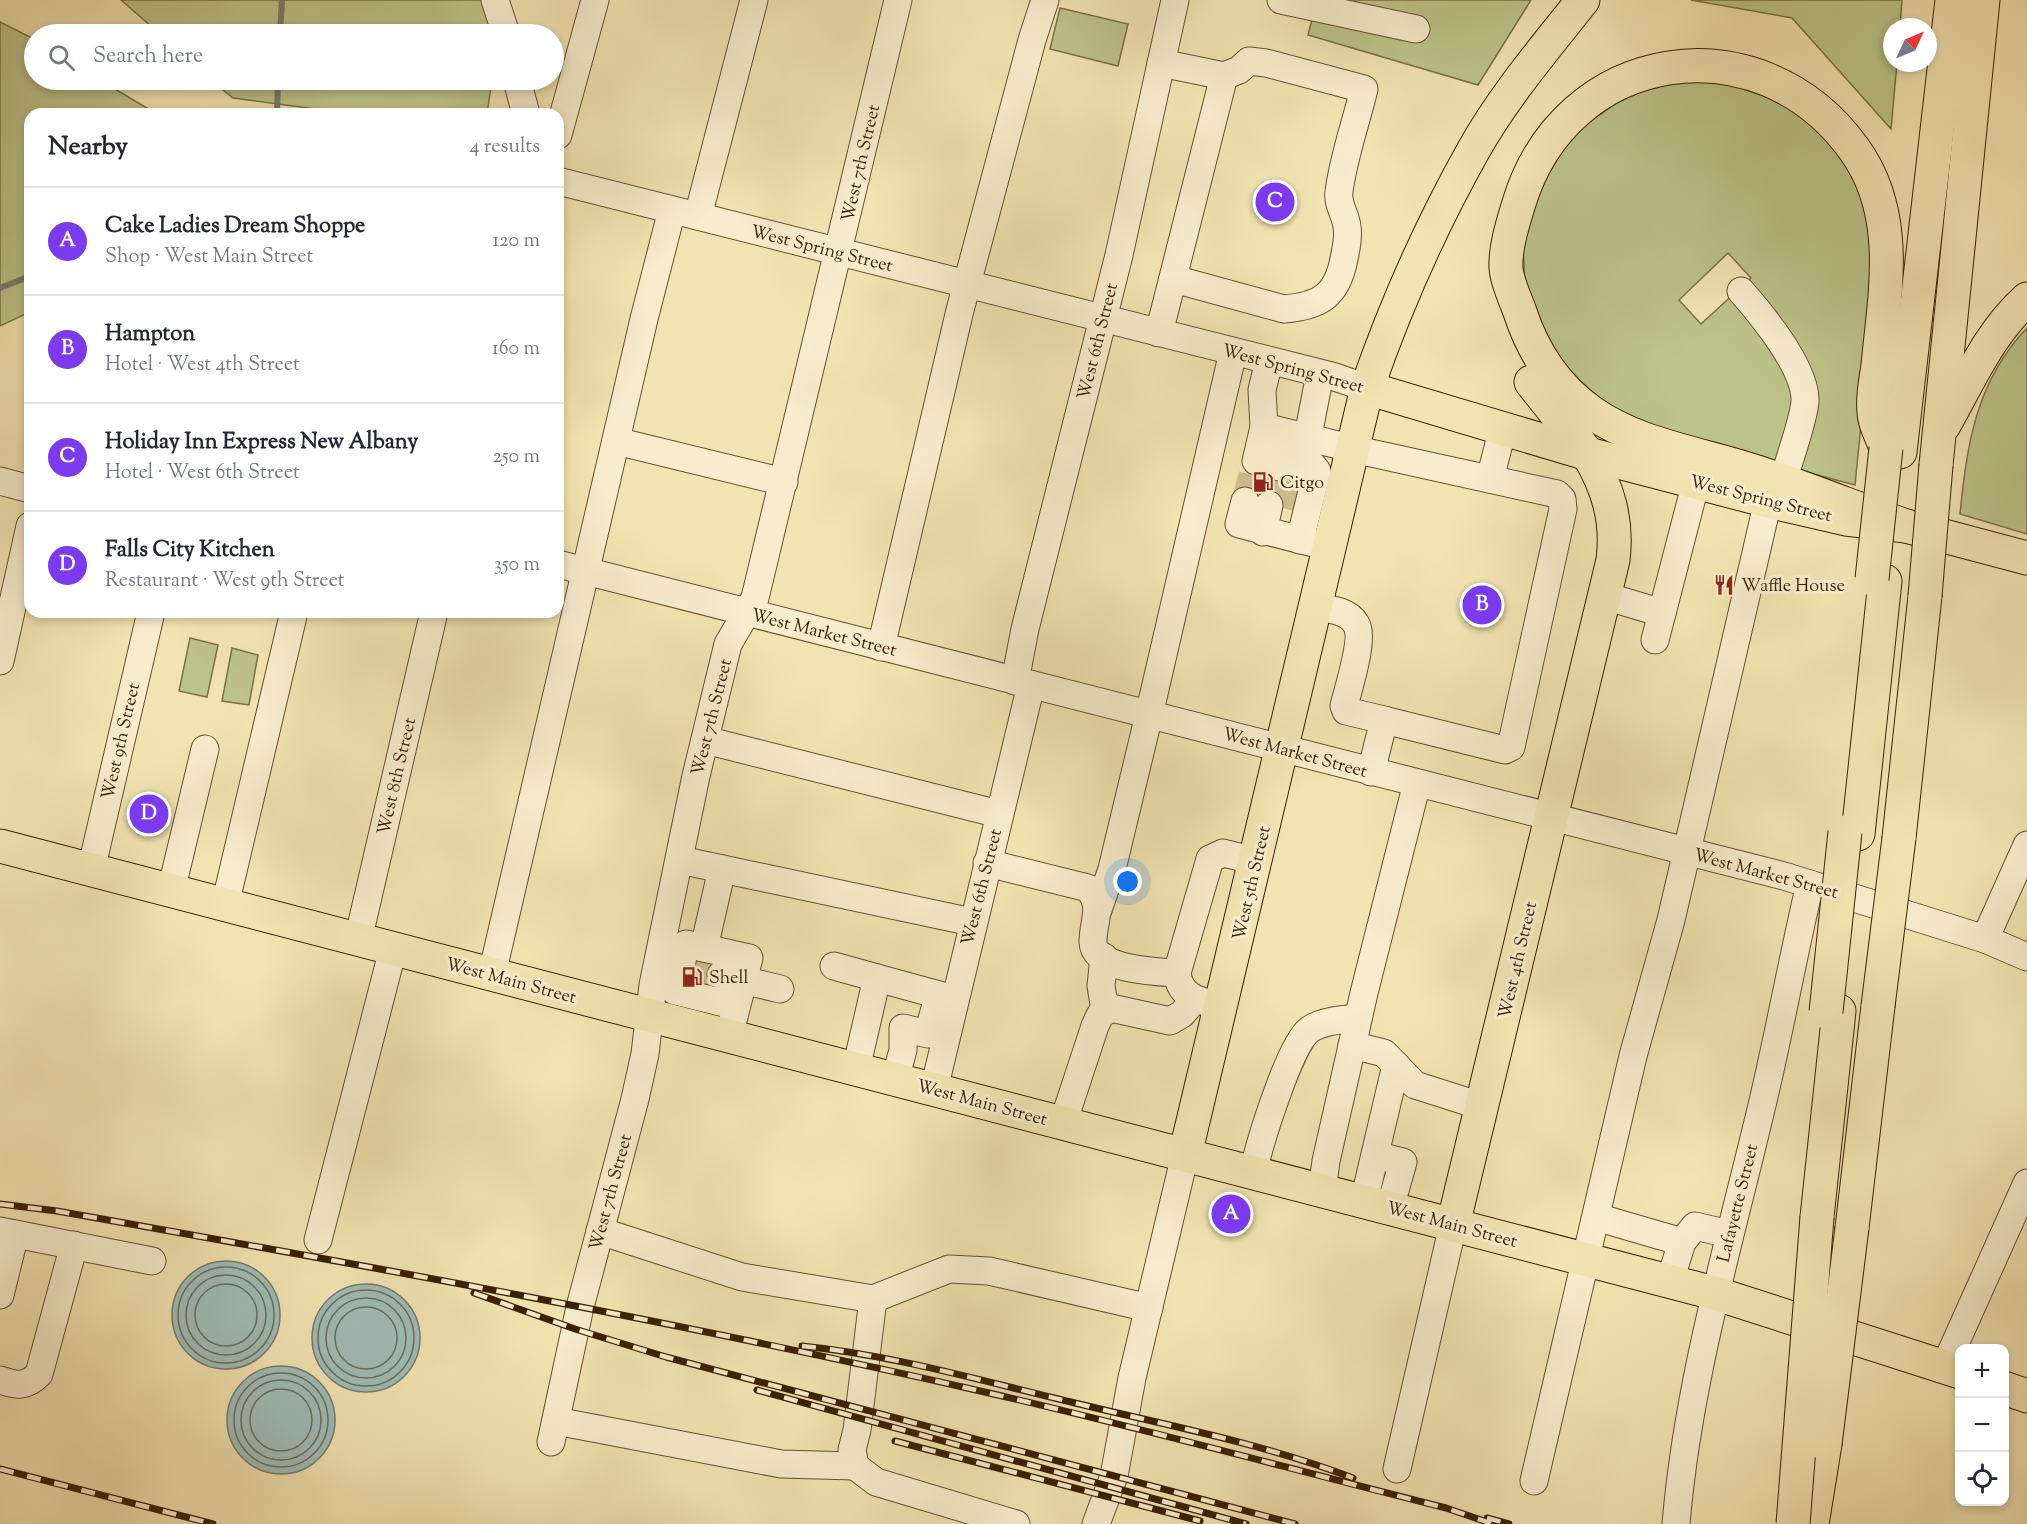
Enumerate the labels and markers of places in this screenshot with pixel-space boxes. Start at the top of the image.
pin: C [1256,180,1294,224]
fuel station icon: Citgo [1251,470,1275,494]
place label: Citgo [1280,471,1324,497]
restaurant icon: Waffle House [1712,573,1736,597]
place label: Waffle House [1741,574,1845,600]
pin: B [1462,582,1502,628]
pin: D [130,792,168,836]
fuel station icon: Shell [680,965,704,989]
place label: Shell [709,966,748,992]
pin: A [1212,1192,1250,1236]

